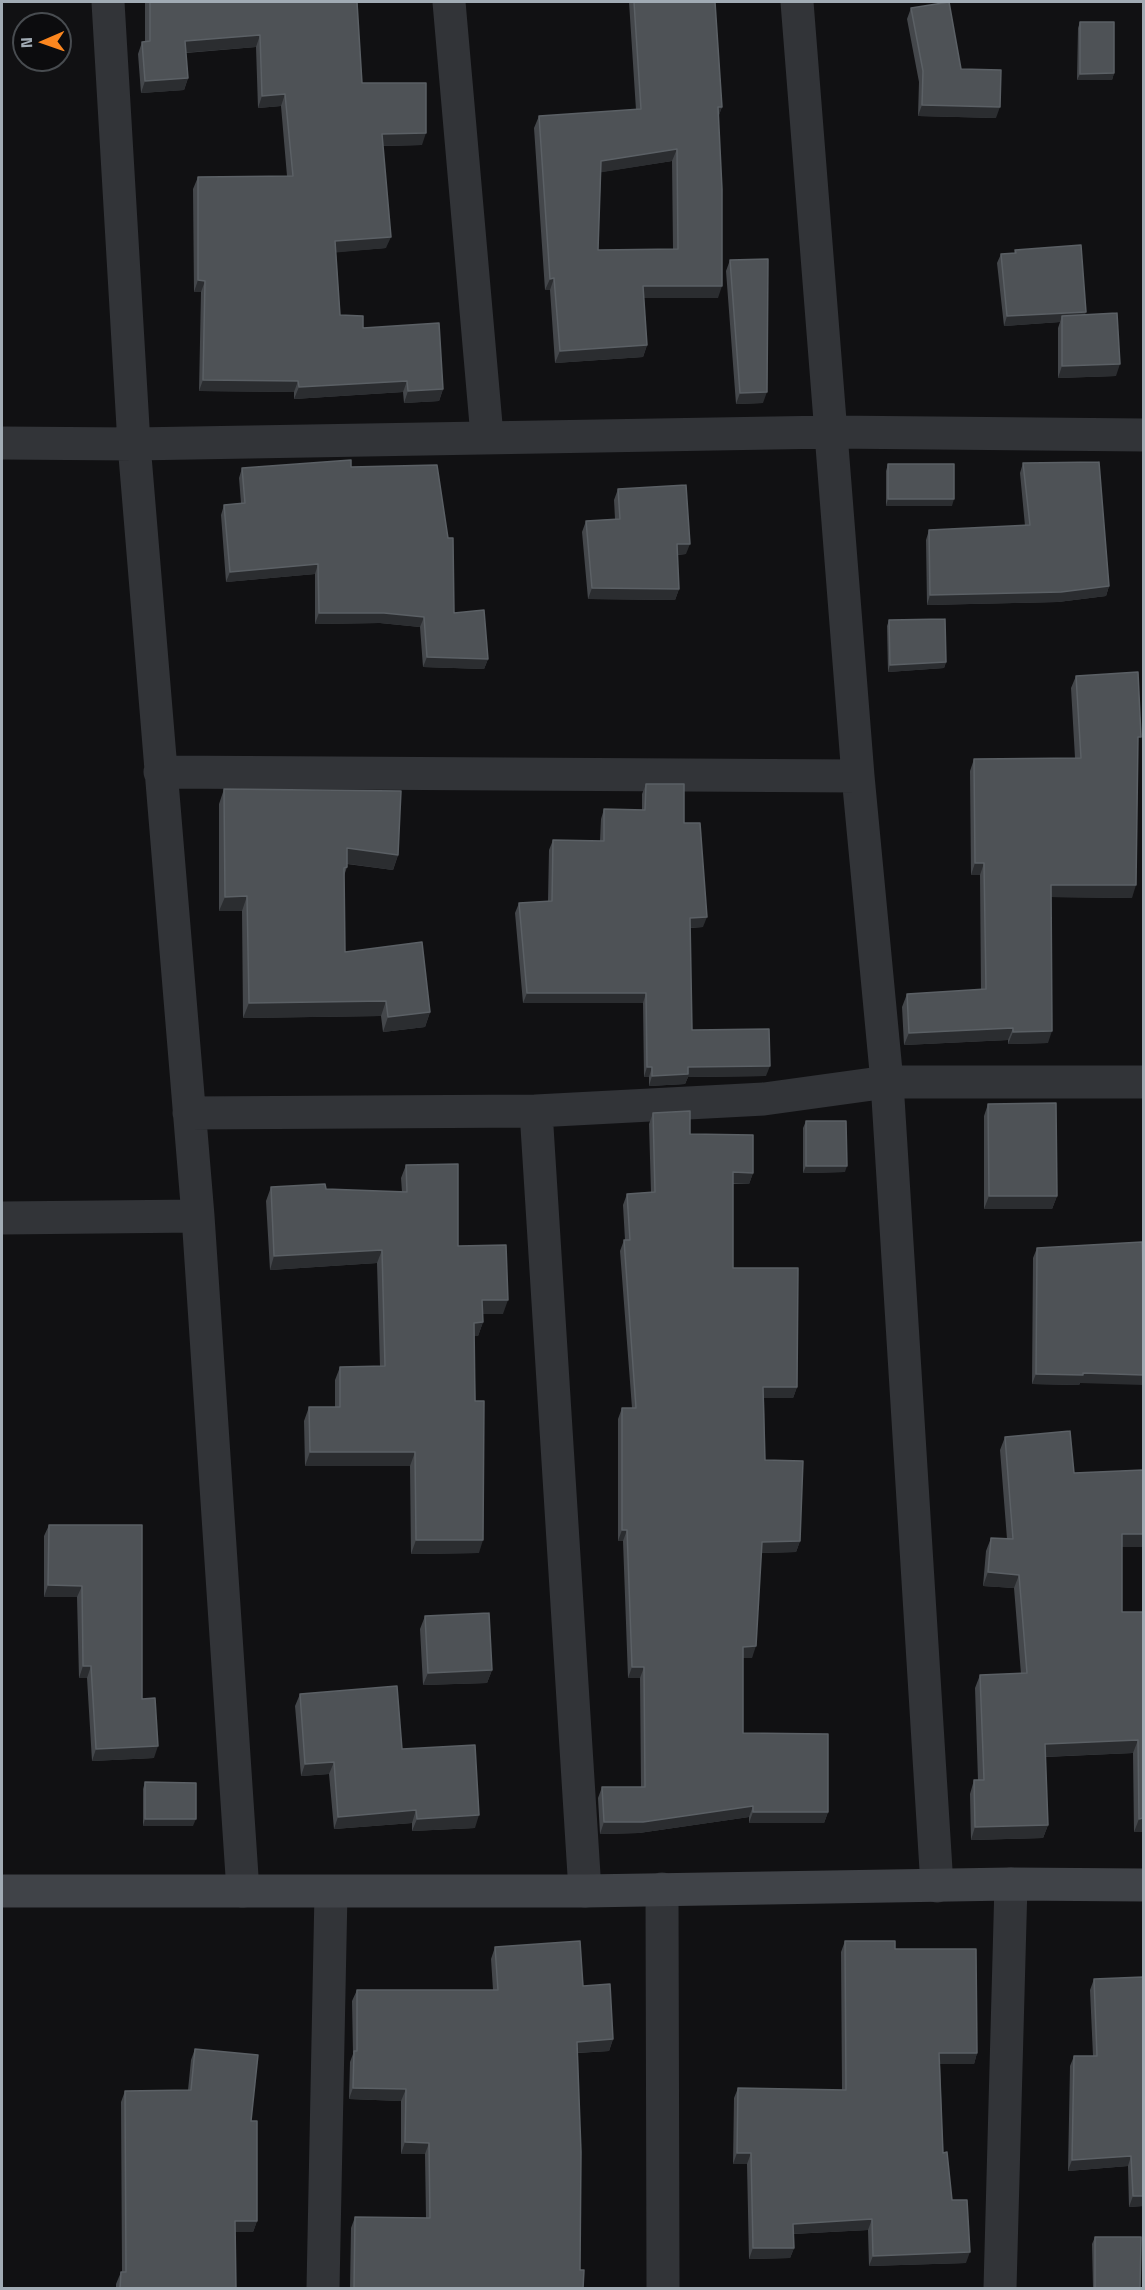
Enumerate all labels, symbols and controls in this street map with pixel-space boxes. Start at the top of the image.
north arrow [12,12,72,72]
text: N [14,37,38,49]

